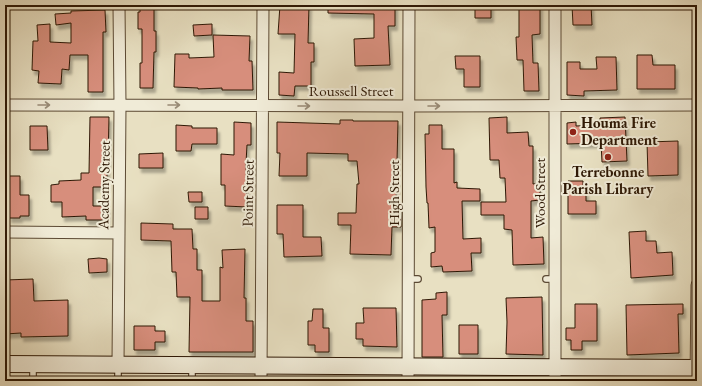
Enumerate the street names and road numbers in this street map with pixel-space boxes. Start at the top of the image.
street label: Roussell Street [309,81,394,100]
street label: Academy Street [93,140,114,231]
street label: Wood Street [530,157,549,228]
street label: Point Street [237,159,258,227]
street label: High Street [384,160,403,226]

